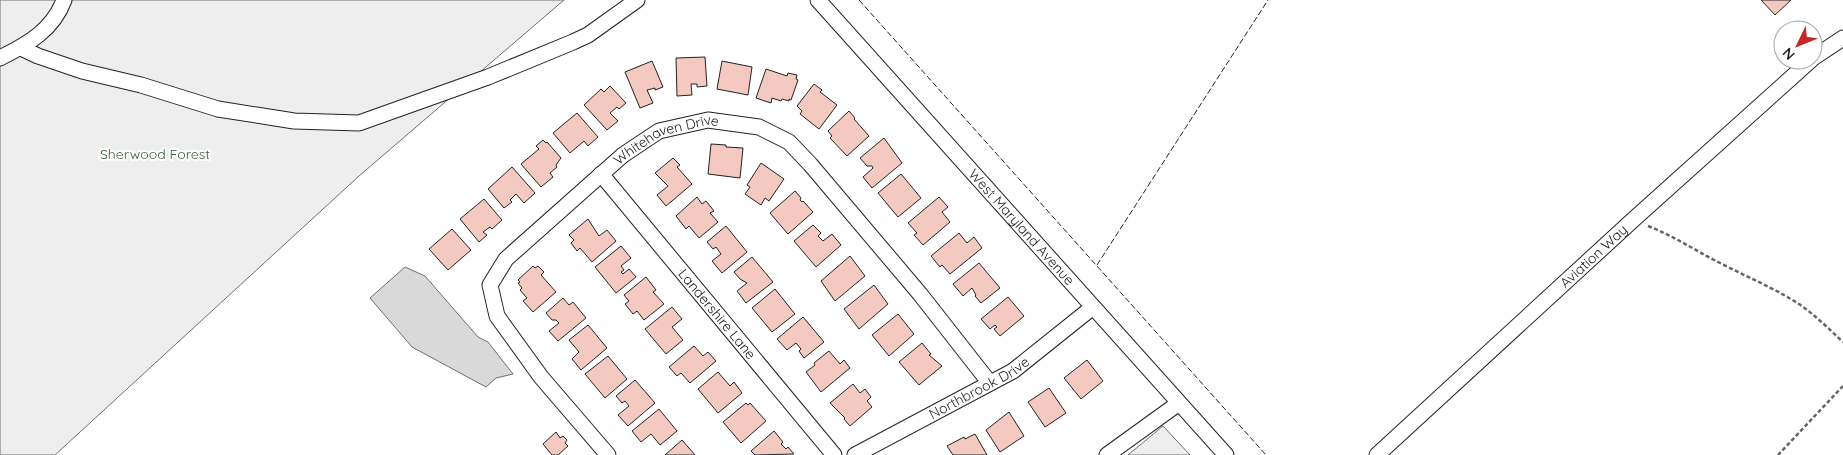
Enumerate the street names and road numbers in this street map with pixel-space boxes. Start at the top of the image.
street label: Whitehaven Drive [610,111,720,168]
street label: West Maryland Avenue [965,165,1078,289]
street label: Aviation Way [1556,221,1631,292]
street label: Landershire Lane [674,265,760,363]
street label: Northbrook Drive [926,353,1033,423]

